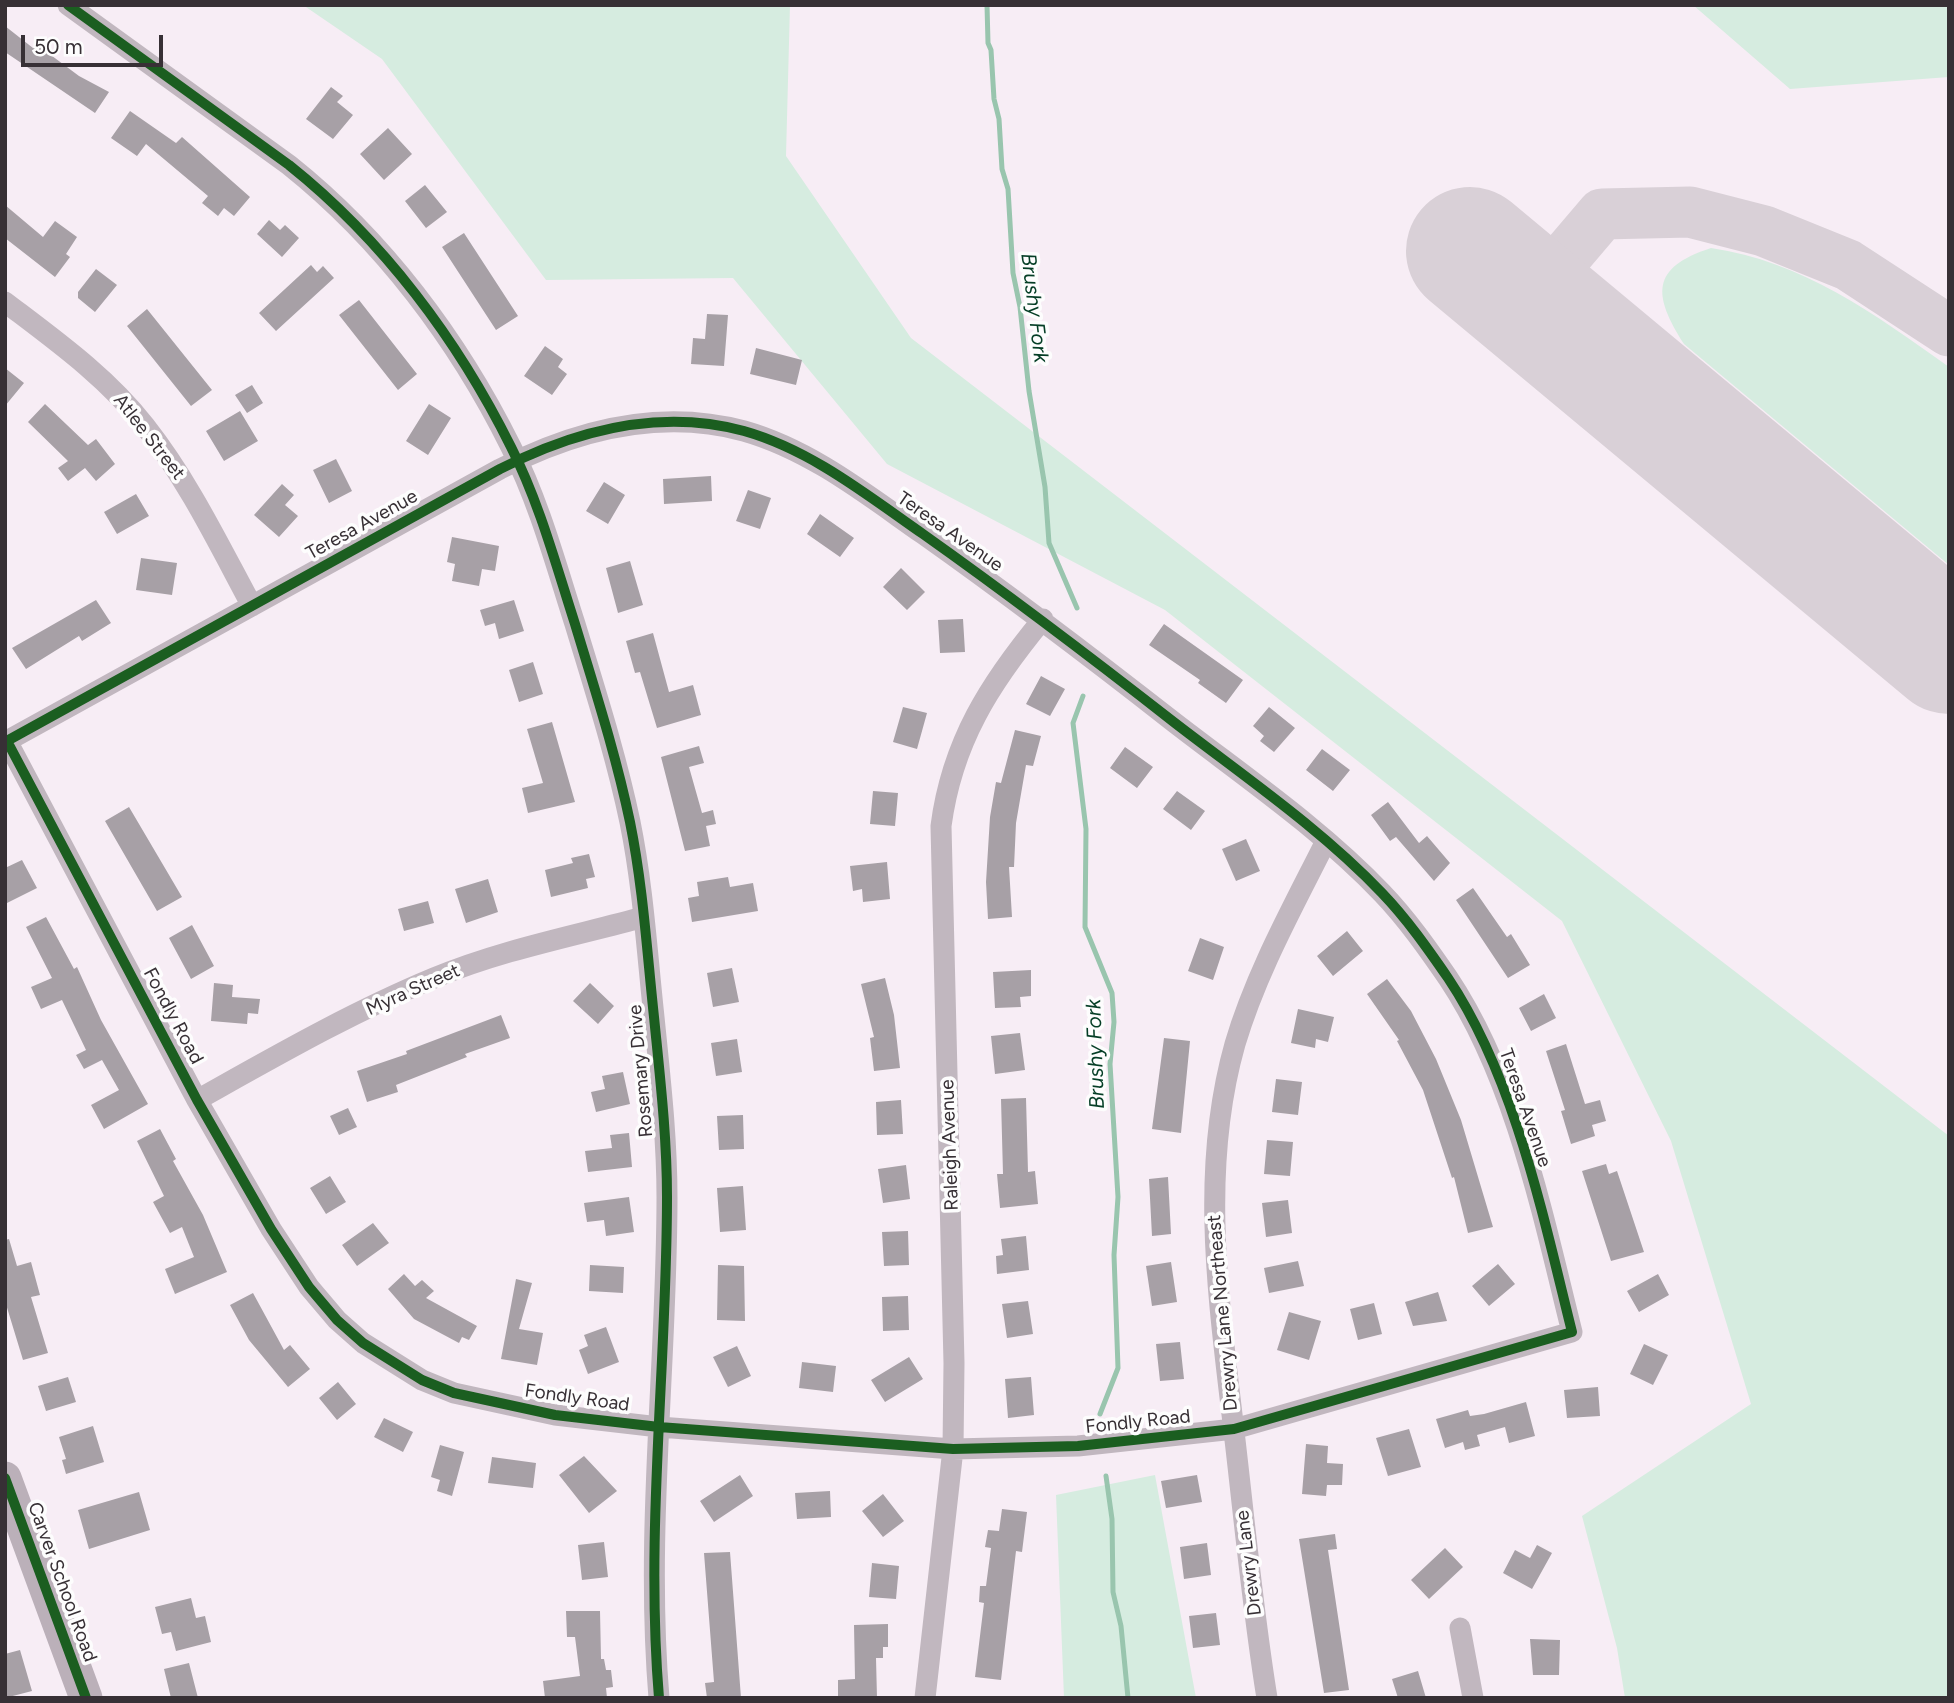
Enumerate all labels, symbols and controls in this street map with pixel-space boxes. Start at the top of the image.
scale bar [24,21,166,65]
text: 50 m [34,34,83,59]
water label: Brushy Fork [1015,252,1053,364]
street label: Atlee Street [108,389,190,485]
street label: Teresa Avenue [302,485,422,565]
street label: Teresa Avenue [893,487,1007,577]
street label: Myra Street [363,959,463,1021]
street label: Fondly Road [138,964,208,1068]
water label: Brushy Fork [1081,999,1111,1109]
street label: Rosemary Drive [624,1004,658,1138]
street label: Teresa Avenue [1494,1046,1556,1170]
street label: Raleigh Avenue [936,1079,964,1211]
street label: Drewry Lane Northeast [1203,1214,1243,1412]
street label: Fondly Road [523,1379,631,1417]
street label: Fondly Road [1084,1405,1192,1439]
street label: Carver School Road [23,1499,101,1665]
street label: Drewry Lane [1231,1509,1267,1617]

